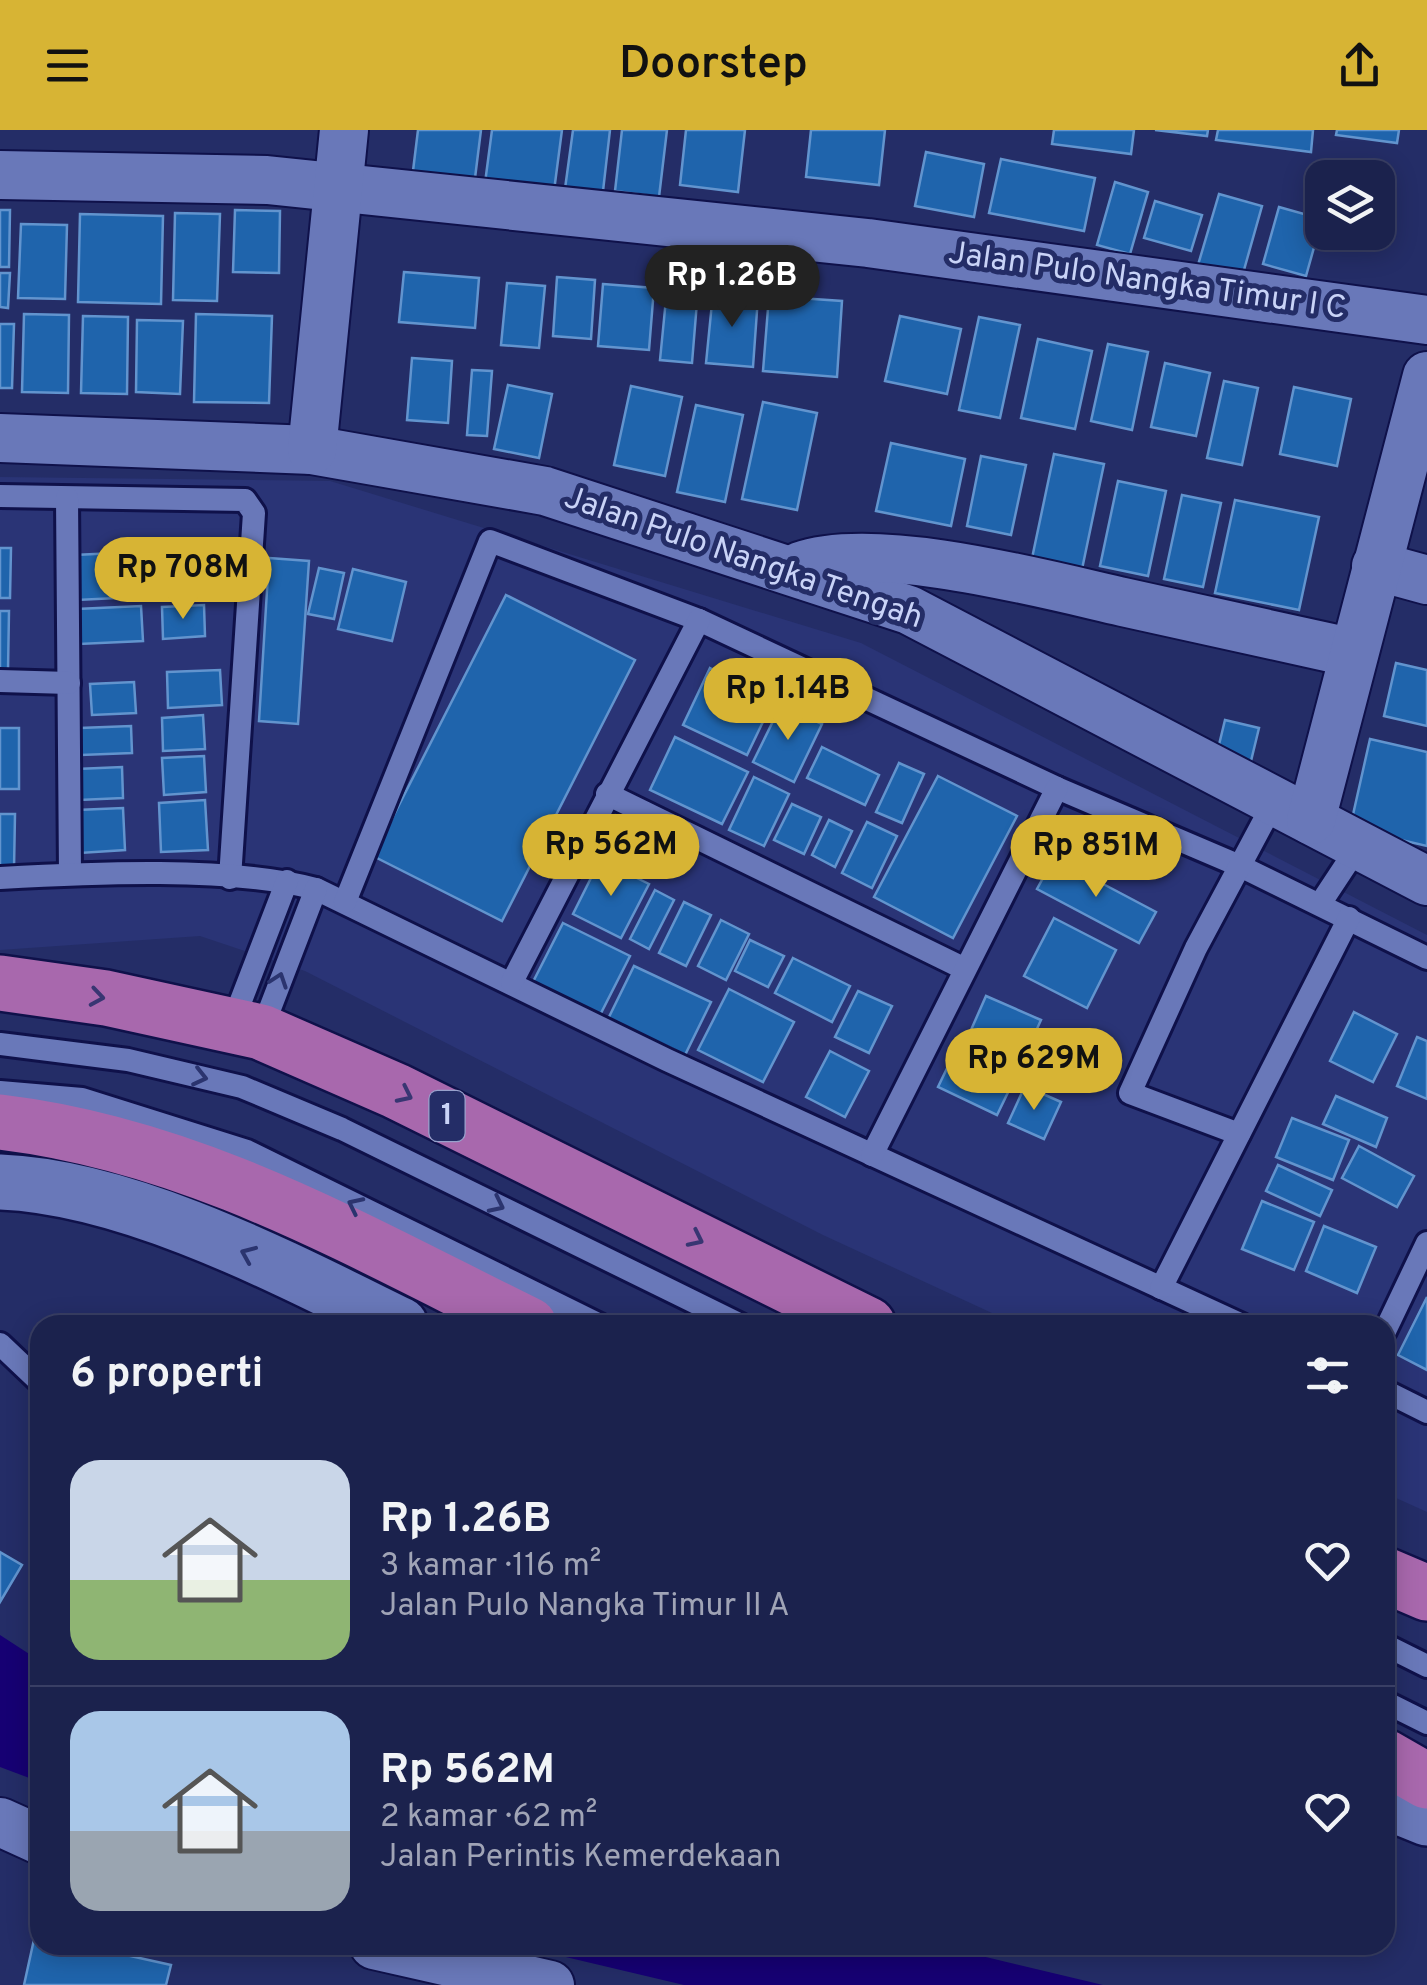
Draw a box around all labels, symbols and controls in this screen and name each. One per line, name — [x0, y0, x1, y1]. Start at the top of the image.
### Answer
text: Doorstep — [619, 37, 808, 94]
icon: menu — [40, 38, 95, 93]
icon: share — [1332, 38, 1387, 93]
map controls — [1305, 160, 1395, 250]
button: layers — [1305, 160, 1395, 250]
street label: Jalan Pulo Nangka Timur I C — [946, 234, 1348, 330]
pin: Rp 1.26B — [629, 245, 835, 330]
text: Rp 1.26B — [667, 257, 797, 297]
street label: Jalan Pulo Nangka Tengah — [558, 479, 928, 639]
pin: Rp 708M — [91, 537, 275, 622]
text: Rp 708M — [117, 549, 249, 589]
pin: Rp 1.14B — [685, 658, 891, 743]
text: Rp 1.14B — [726, 670, 850, 710]
pin: Rp 562M — [519, 814, 703, 899]
pin: Rp 851M — [1004, 815, 1188, 900]
text: Rp 562M — [544, 826, 678, 866]
text: Rp 851M — [1033, 827, 1159, 867]
one-way arrow — [267, 972, 288, 989]
one-way arrow — [88, 986, 105, 1007]
pin: Rp 629M — [942, 1028, 1126, 1113]
text: Rp 629M — [967, 1040, 1101, 1080]
one-way arrow — [191, 1065, 208, 1086]
one-way arrow — [394, 1083, 412, 1102]
road number: 1 — [430, 1091, 464, 1141]
one-way arrow — [487, 1193, 505, 1213]
one-way arrow — [347, 1197, 365, 1217]
one-way arrow — [685, 1227, 703, 1247]
one-way arrow — [240, 1245, 258, 1265]
icon: filters — [1300, 1348, 1355, 1403]
text: 6 properti — [70, 1349, 263, 1402]
text: Rp 1.26B — [380, 1494, 551, 1547]
icon: home — [150, 1500, 270, 1620]
icon: heart — [1300, 1533, 1355, 1588]
text: 3 kamar · 116 m² — [380, 1547, 601, 1587]
text: Jalan Pulo Nangka Timur II A — [380, 1587, 790, 1627]
text: Rp 562M — [380, 1745, 555, 1798]
icon: home — [150, 1751, 270, 1871]
icon: heart — [1300, 1784, 1355, 1839]
text: 2 kamar · 62 m² — [380, 1798, 597, 1838]
text: Jalan Perintis Kemerdekaan — [380, 1838, 782, 1878]

